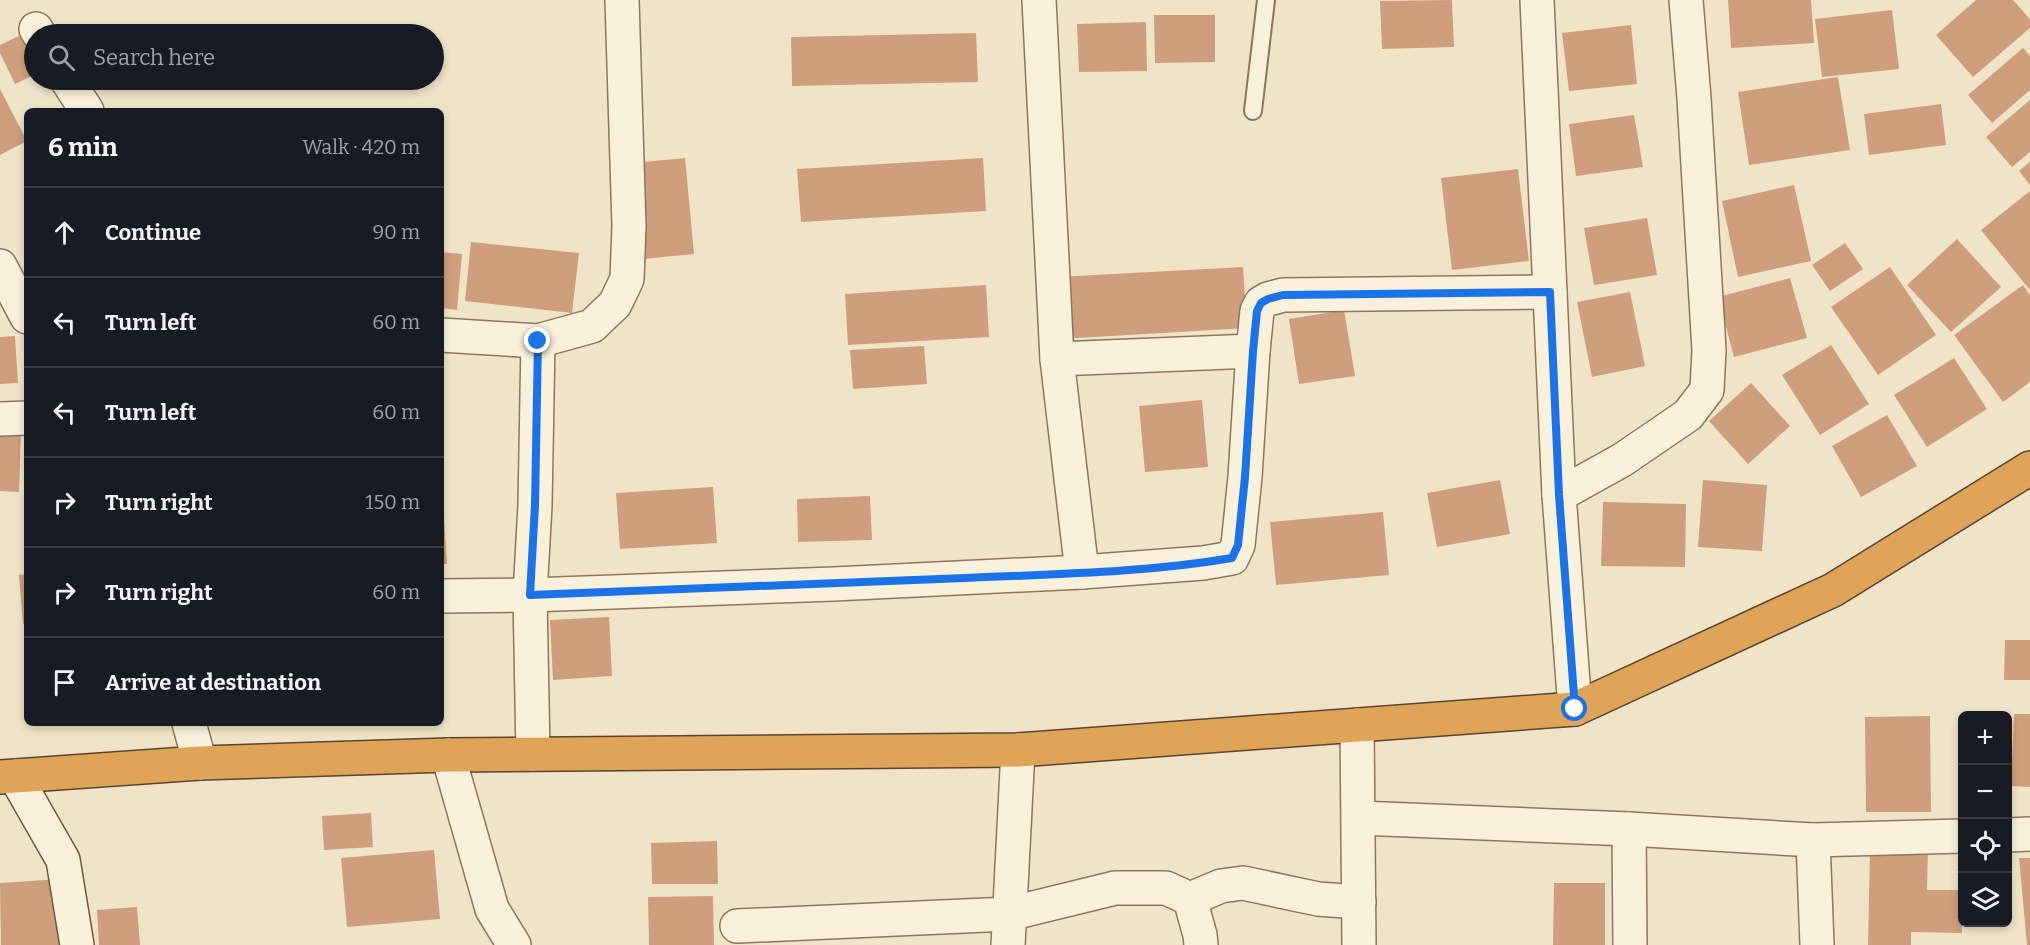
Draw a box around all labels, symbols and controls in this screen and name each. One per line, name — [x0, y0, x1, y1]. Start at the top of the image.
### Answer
search box — [24, 24, 444, 90]
icon: search — [45, 41, 78, 74]
text: Search here — [93, 44, 215, 71]
text: 6 min — [48, 132, 118, 163]
text: Walk · 420 m — [302, 135, 420, 159]
icon: ahead — [48, 216, 81, 249]
text: Continue — [105, 219, 201, 246]
text: 90 m — [372, 220, 420, 244]
icon: left — [48, 306, 81, 339]
text: Turn left — [105, 309, 197, 336]
text: 60 m — [372, 310, 420, 334]
route end — [524, 327, 550, 353]
icon: left — [48, 396, 81, 429]
text: Turn left — [105, 399, 197, 426]
text: 60 m — [372, 400, 420, 424]
icon: right — [48, 486, 81, 519]
text: Turn right — [105, 489, 213, 516]
text: 150 m — [365, 490, 420, 514]
icon: right — [48, 576, 81, 609]
text: Turn right — [105, 579, 213, 606]
text: 60 m — [372, 580, 420, 604]
icon: arrive — [48, 666, 81, 699]
text: Arrive at destination — [105, 669, 321, 696]
route start — [1561, 695, 1587, 721]
map controls — [1958, 711, 2012, 927]
button: + — [1958, 711, 2012, 765]
button: − — [1958, 765, 2012, 819]
button: locate — [1958, 819, 2012, 873]
button: layers — [1958, 873, 2012, 927]

